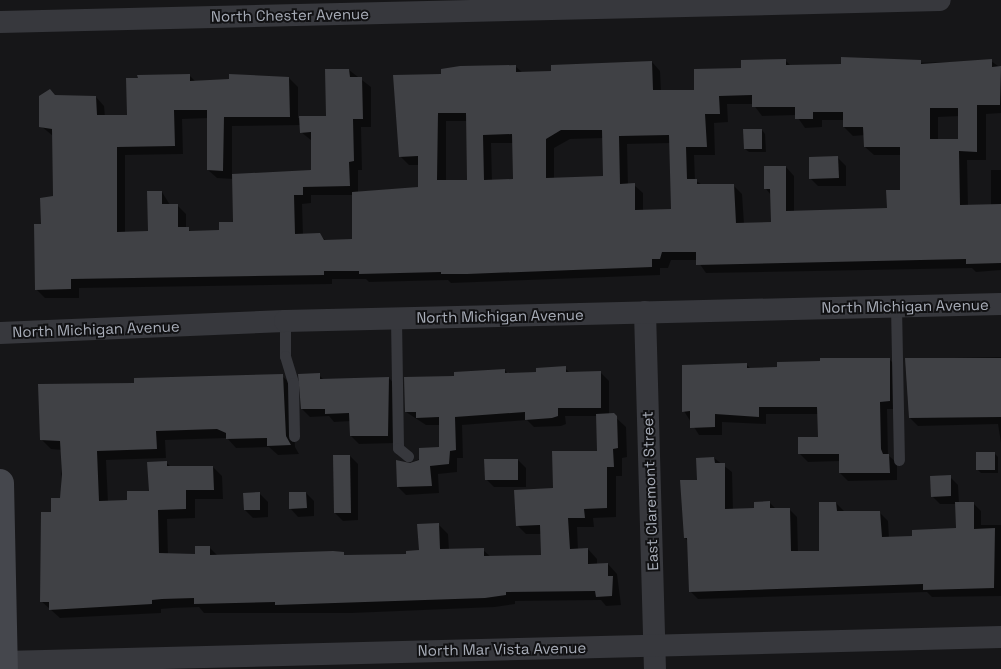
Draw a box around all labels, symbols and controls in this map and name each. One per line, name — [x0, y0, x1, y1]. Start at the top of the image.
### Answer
street label: North Chester Avenue — [211, 5, 369, 25]
street label: North Michigan Avenue — [821, 296, 989, 316]
street label: North Michigan Avenue — [416, 306, 584, 326]
street label: North Michigan Avenue — [12, 317, 180, 341]
street label: East Claremont Street — [638, 411, 662, 571]
street label: North Mar Vista Avenue — [417, 639, 587, 659]

